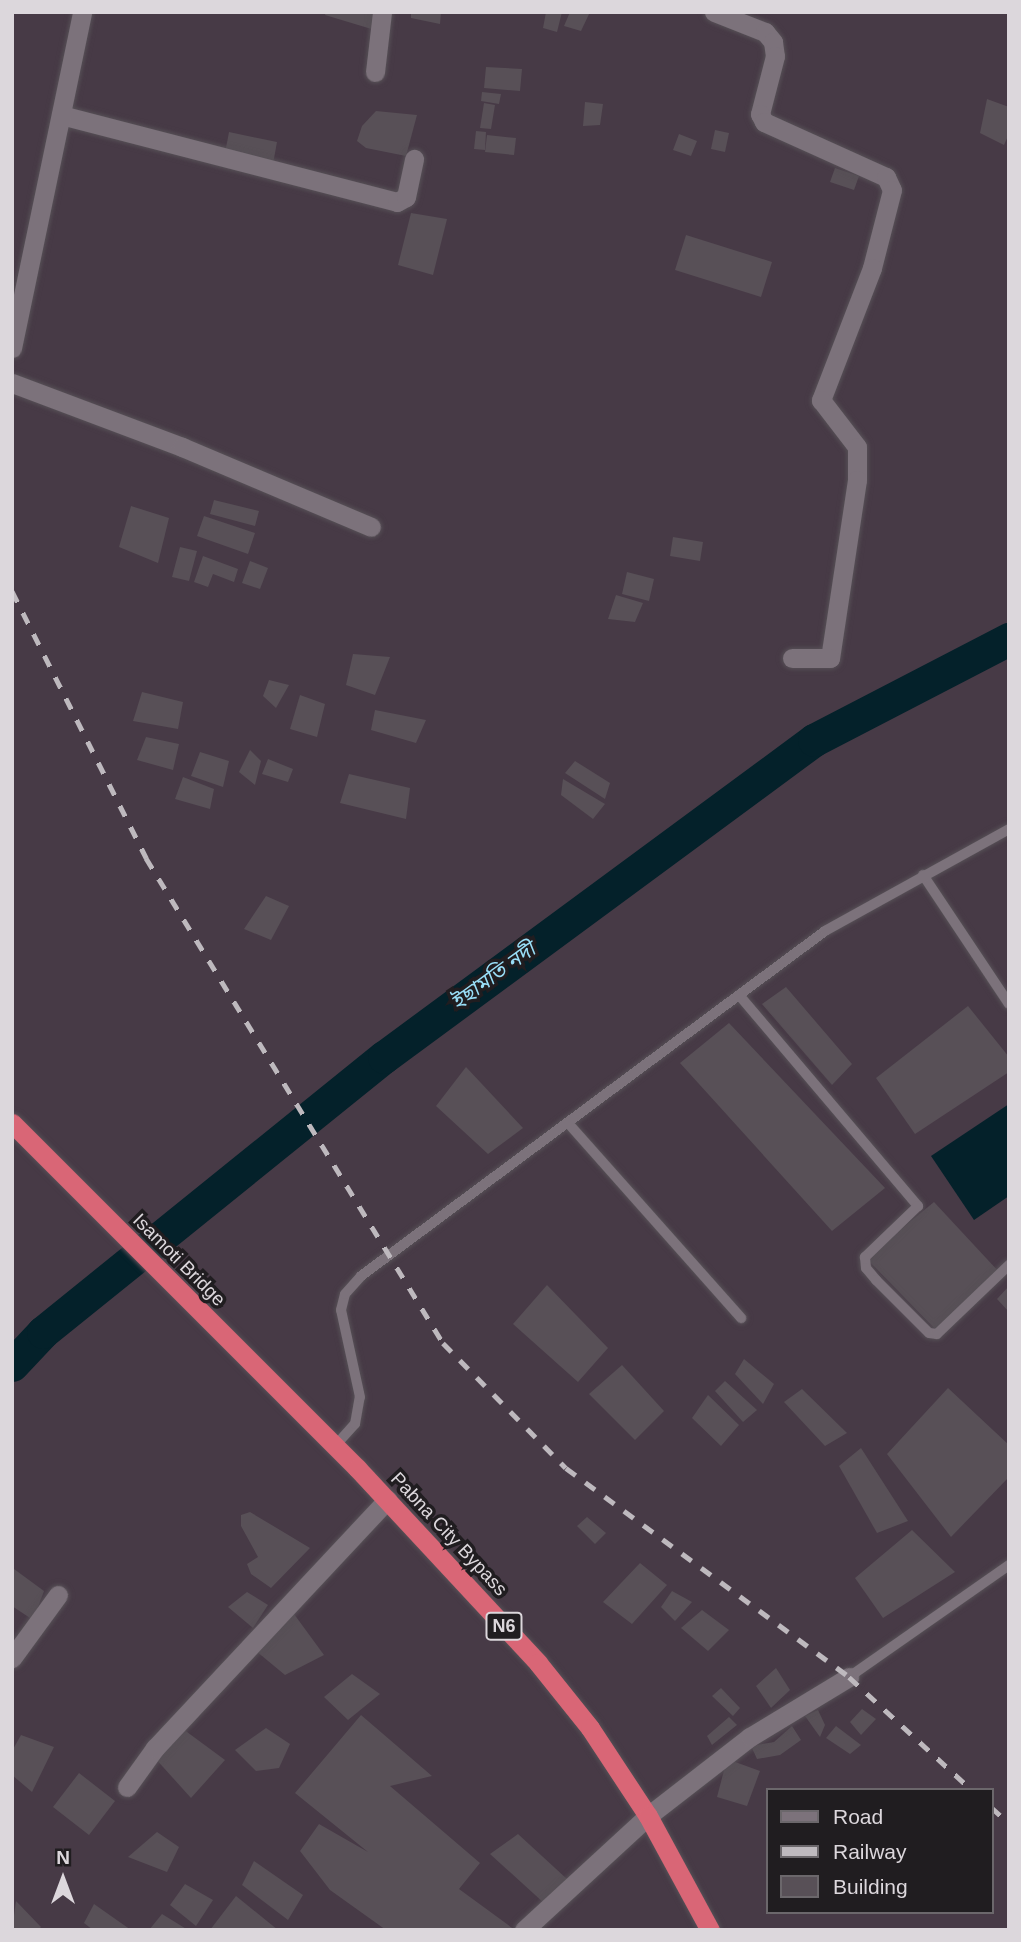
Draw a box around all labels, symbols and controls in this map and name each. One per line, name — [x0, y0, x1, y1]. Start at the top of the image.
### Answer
water label: ইছামতি নদী — [446, 937, 540, 1015]
street label: Isamoti Bridge — [128, 1209, 230, 1311]
street label: Pabna City Bypass — [386, 1468, 512, 1600]
road number: N6 — [485, 1611, 523, 1640]
legend — [766, 1788, 993, 1914]
text: Road — [833, 1805, 883, 1828]
text: Railway — [833, 1840, 907, 1863]
north arrow — [28, 1844, 98, 1914]
text: N — [56, 1847, 70, 1868]
text: Building — [833, 1875, 908, 1898]

